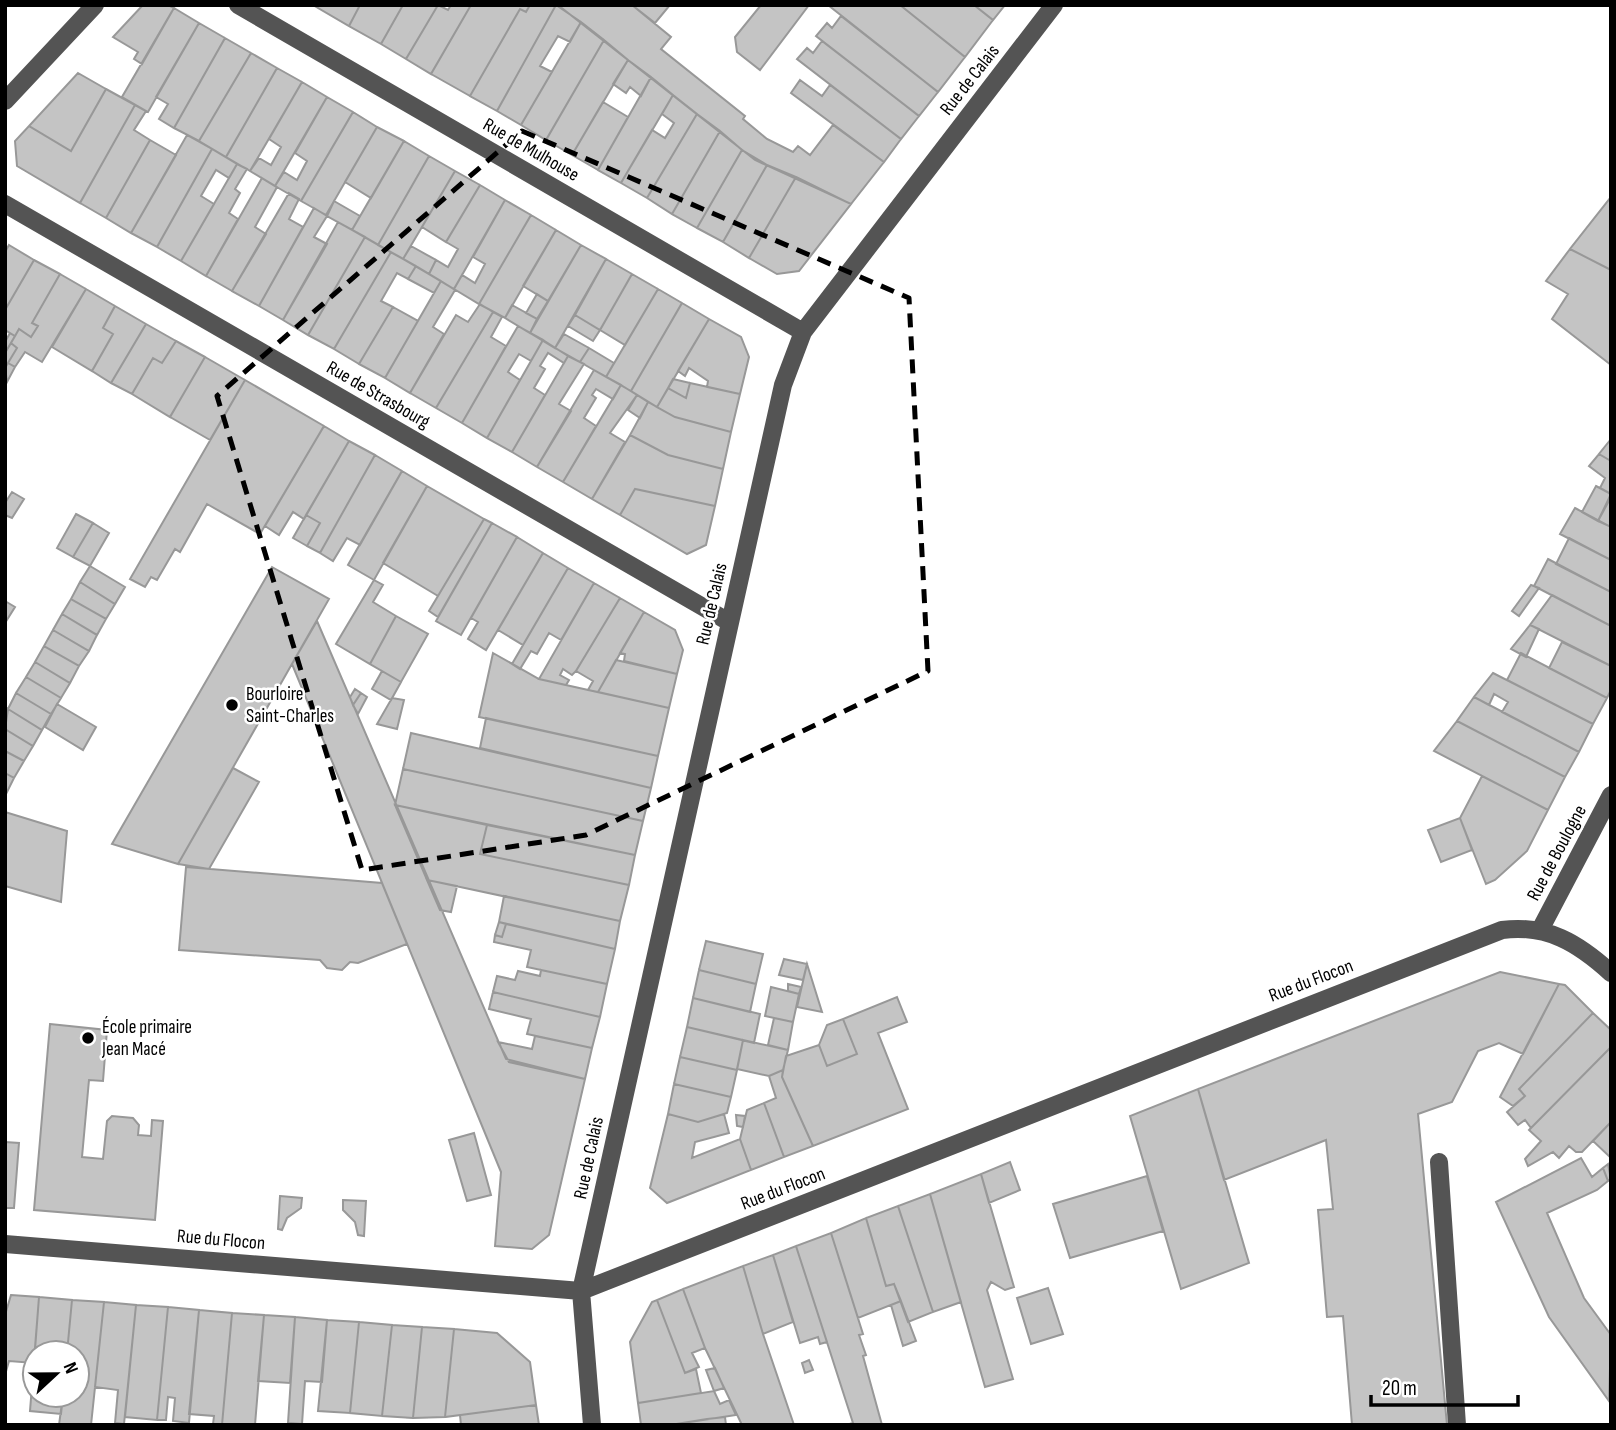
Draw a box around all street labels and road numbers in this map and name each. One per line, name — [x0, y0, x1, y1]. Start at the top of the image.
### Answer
street label: Rue de Calais — [935, 40, 1005, 120]
street label: Rue de Mulhouse — [479, 113, 583, 187]
street label: Rue de Strasbourg — [322, 356, 434, 434]
street label: Rue de Calais — [691, 561, 733, 647]
street label: Rue de Boulogne — [1522, 801, 1592, 905]
street label: Rue du Flocon — [1266, 954, 1356, 1008]
street label: Rue de Calais — [569, 1115, 609, 1201]
street label: Rue du Flocon — [738, 1162, 828, 1216]
street label: Rue du Flocon — [176, 1225, 266, 1255]

